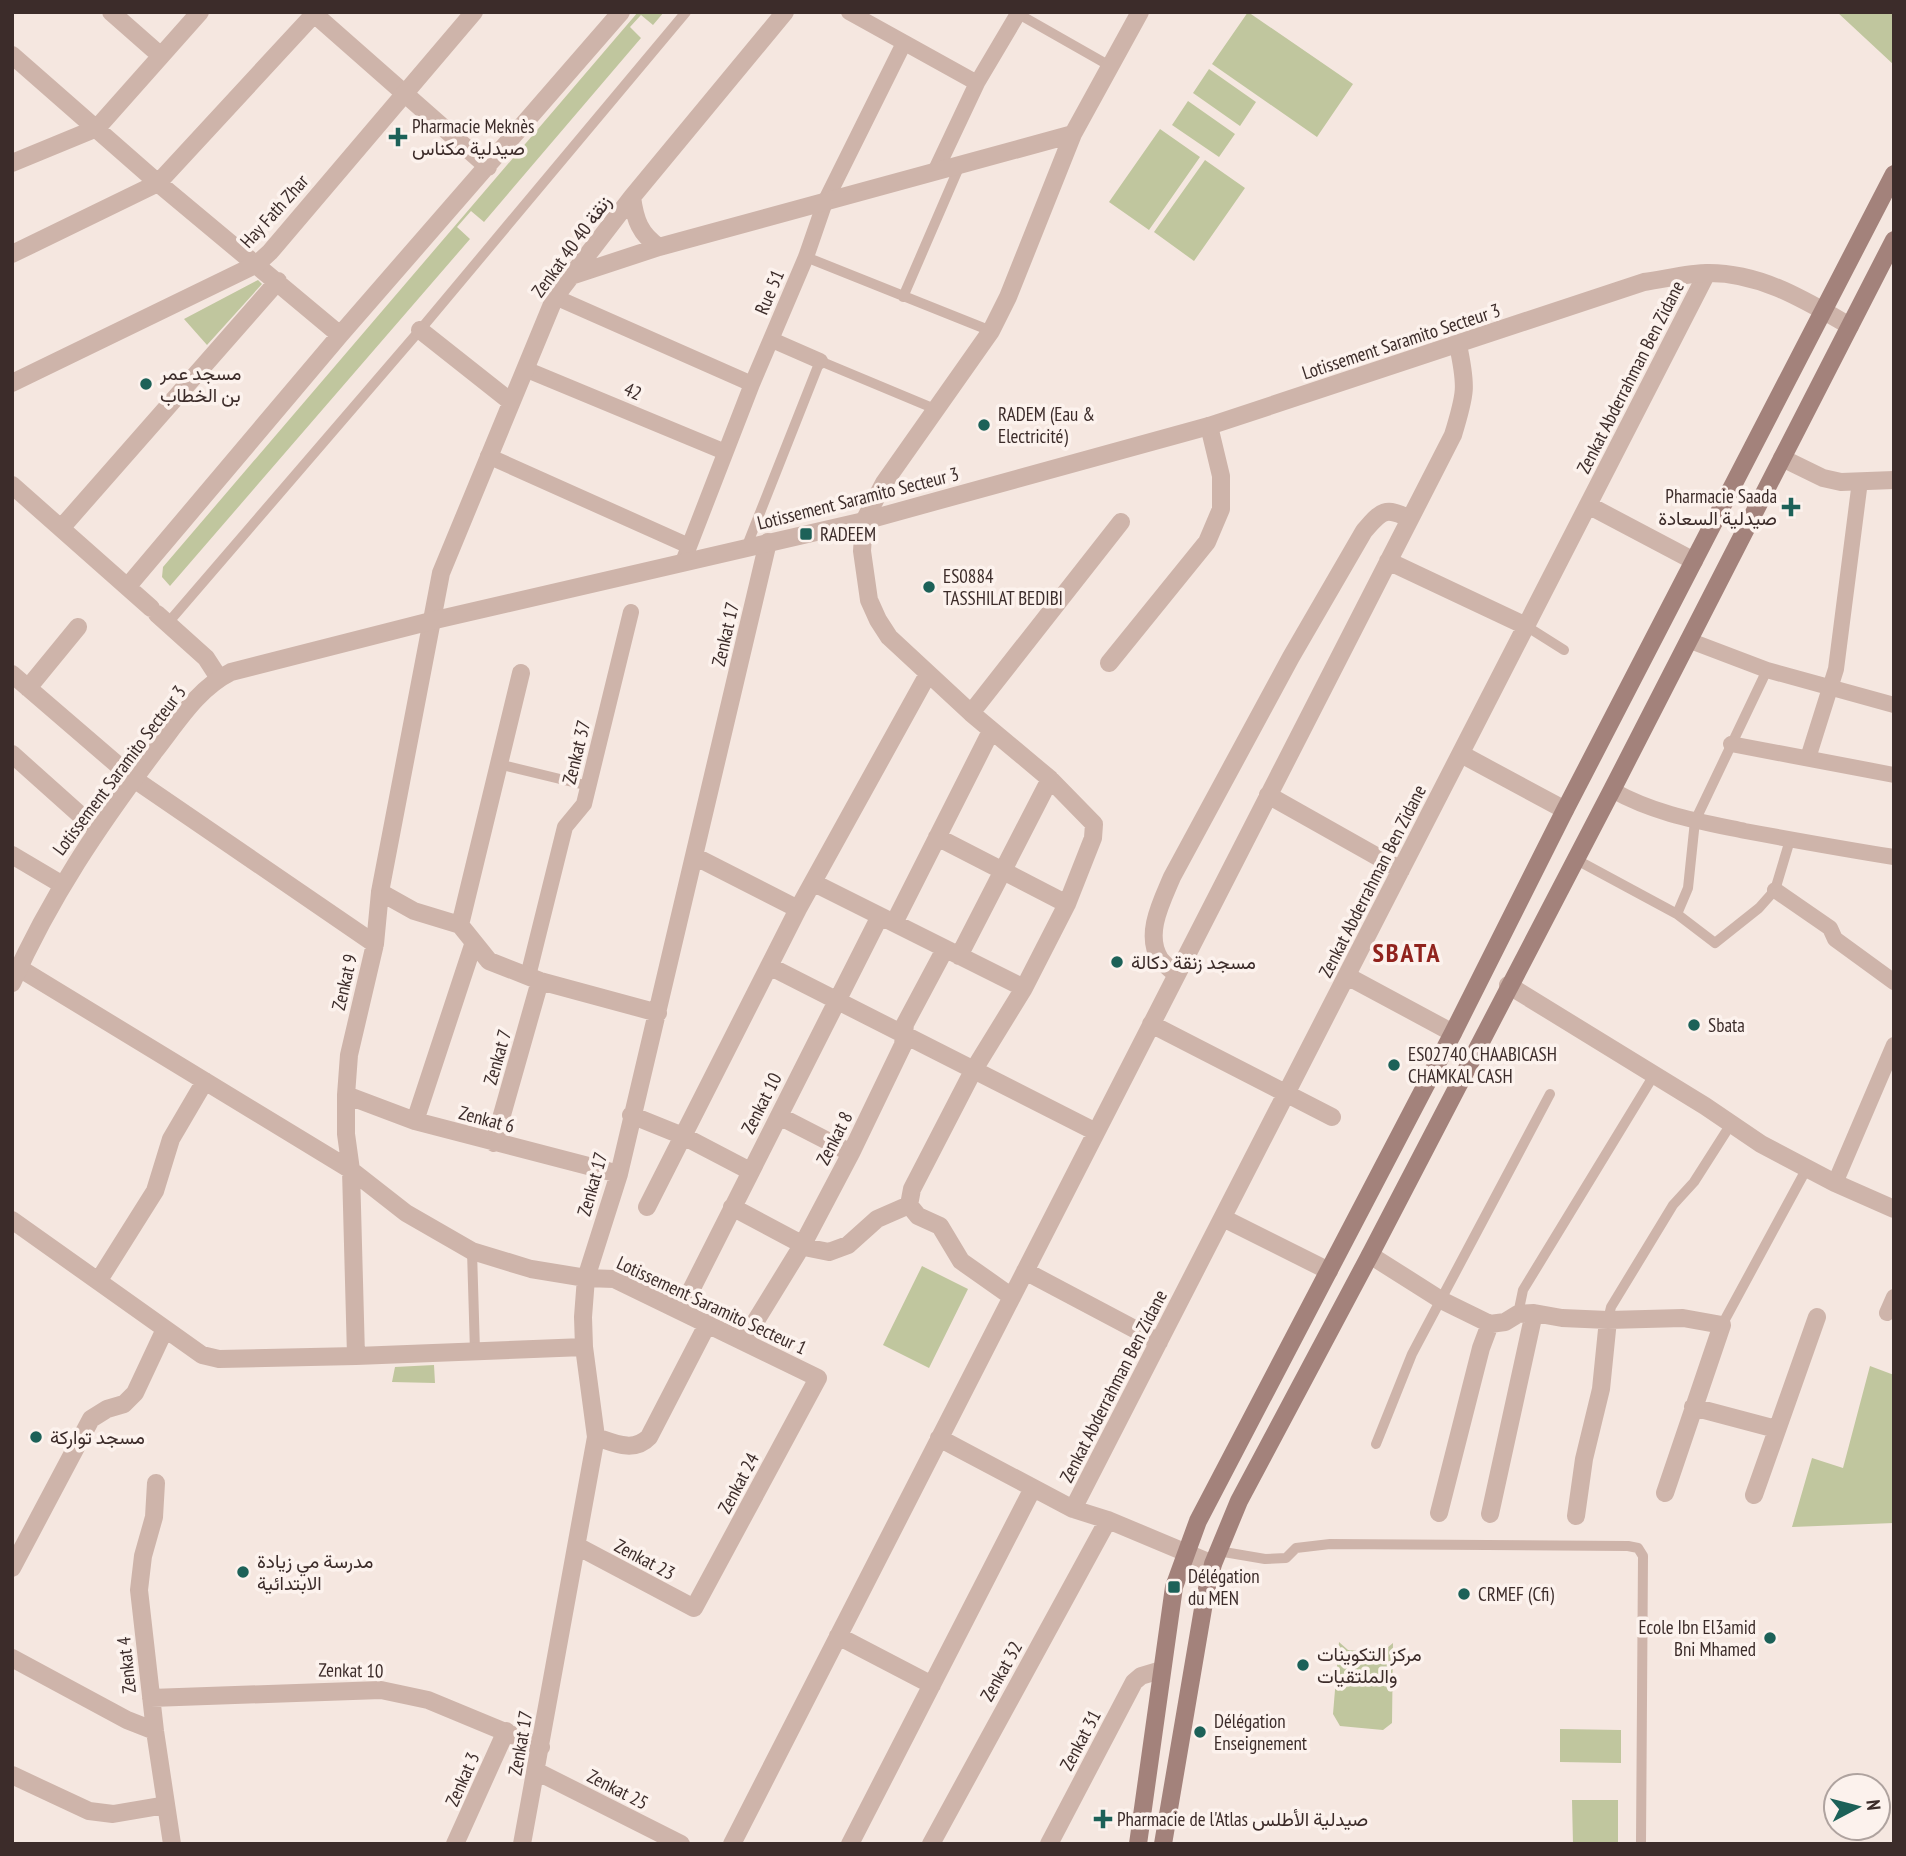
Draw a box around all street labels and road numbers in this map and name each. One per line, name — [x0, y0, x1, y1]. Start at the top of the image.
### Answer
street label: Hay Fath Zhar — [235, 169, 314, 253]
street label: Zenkat 40 زنقة 40 — [526, 190, 616, 302]
street label: Rue 51 — [749, 266, 789, 318]
street label: Zenkat Abderrahman Ben Zidane — [1571, 277, 1689, 477]
street label: Lotissement Saramito Secteur 3 — [1299, 298, 1503, 384]
street label: 42 — [620, 377, 646, 405]
street label: Lotissement Saramito Secteur 3 — [755, 461, 961, 535]
street label: Zenkat 17 — [706, 600, 744, 668]
street label: Lotissement Saramito Secteur 3 — [47, 680, 191, 860]
street label: Zenkat 37 — [556, 718, 596, 786]
street label: Zenkat Abderrahman Ben Zidane — [1313, 781, 1431, 981]
street label: Zenkat 9 — [326, 952, 362, 1012]
street label: Zenkat 7 — [478, 1026, 516, 1088]
street label: Zenkat 10 — [736, 1069, 786, 1137]
street label: Zenkat 6 — [457, 1100, 517, 1138]
street label: Zenkat 8 — [810, 1107, 858, 1169]
street label: Zenkat 17 — [571, 1149, 613, 1219]
street label: Lotissement Saramito Secteur 1 — [613, 1250, 811, 1360]
street label: Zenkat Abderrahman Ben Zidane — [1054, 1286, 1172, 1486]
street label: Zenkat 24 — [712, 1448, 764, 1517]
street label: Zenkat 23 — [611, 1533, 679, 1585]
street label: Zenkat 4 — [111, 1635, 141, 1694]
street label: Zenkat 32 — [975, 1637, 1027, 1705]
street label: Zenkat 10 — [318, 1657, 384, 1683]
street label: Zenkat 31 — [1054, 1706, 1106, 1774]
street label: Zenkat 17 — [503, 1709, 537, 1777]
street label: Zenkat 3 — [440, 1748, 484, 1810]
street label: Zenkat 25 — [584, 1764, 652, 1814]

